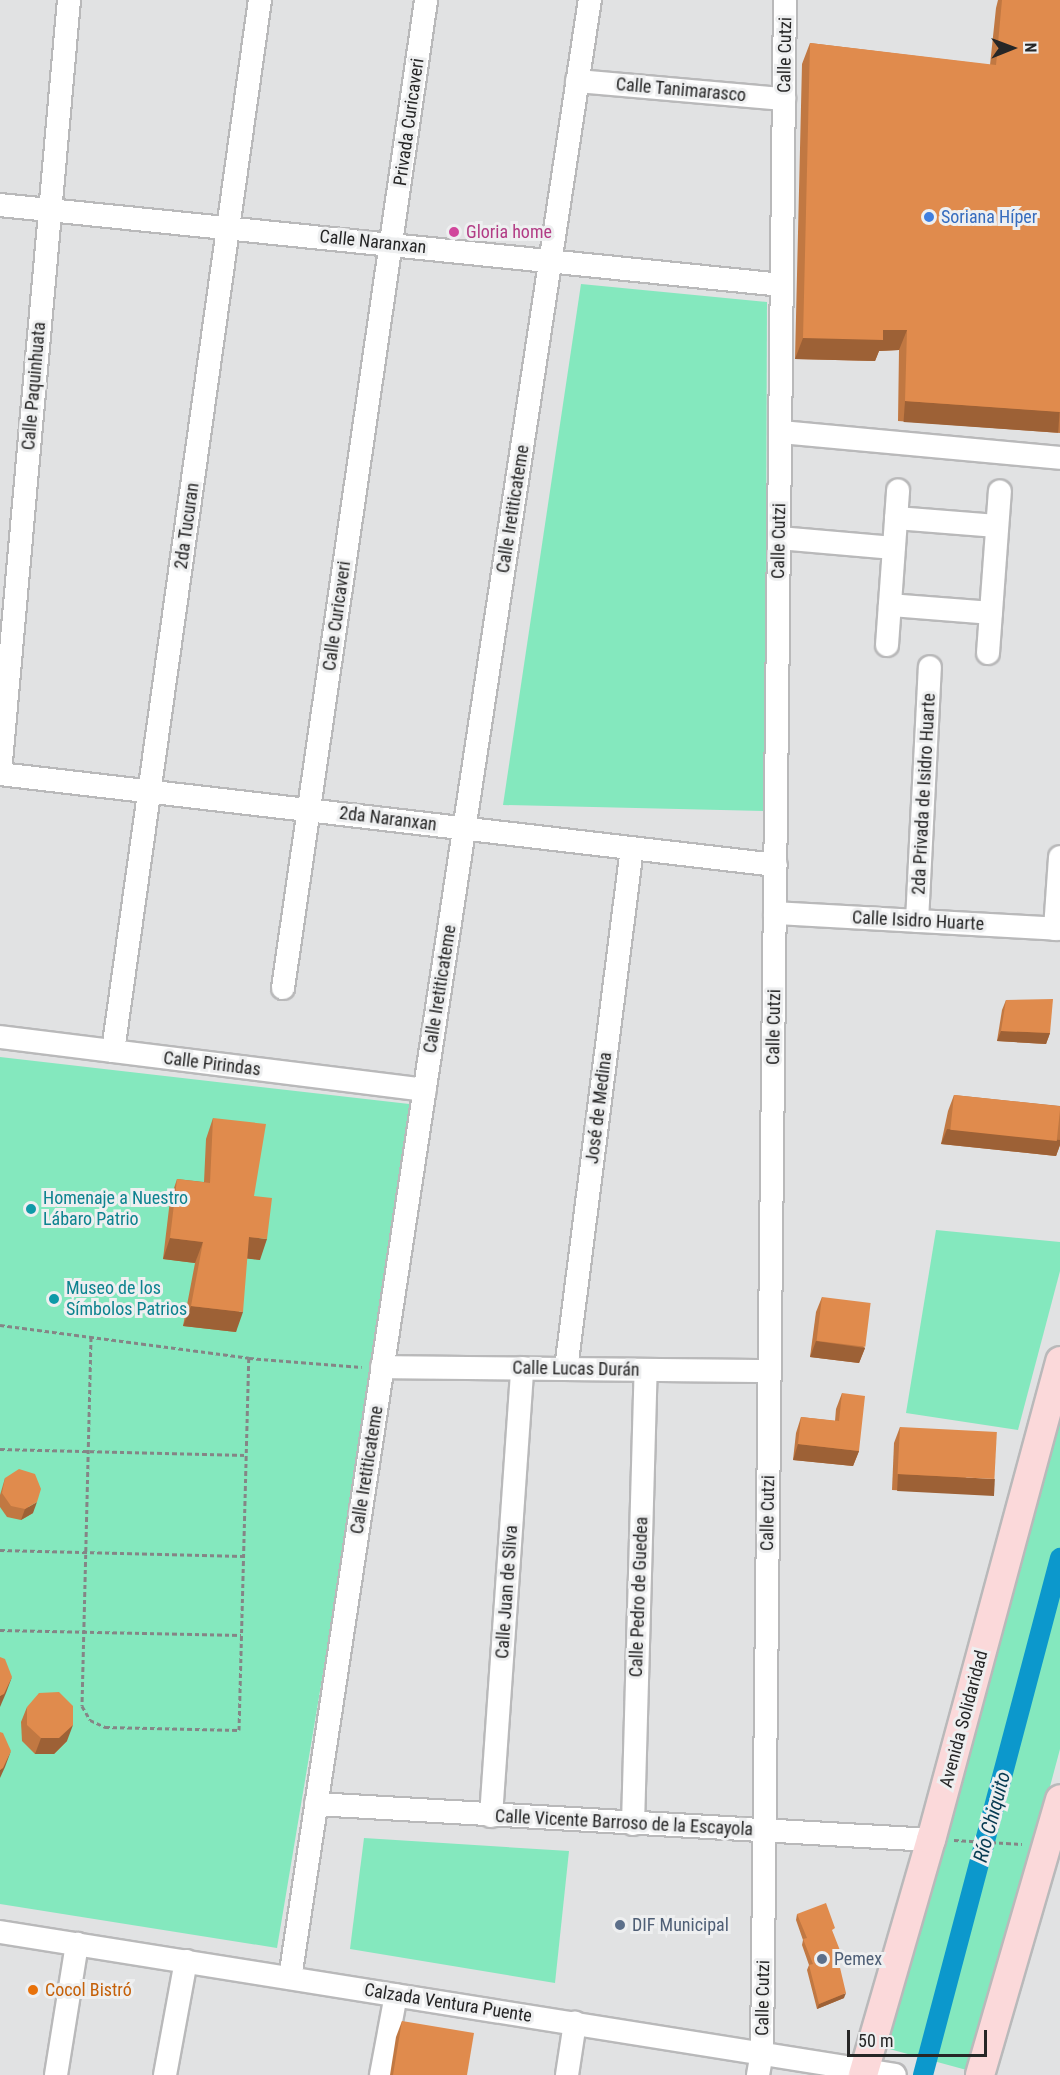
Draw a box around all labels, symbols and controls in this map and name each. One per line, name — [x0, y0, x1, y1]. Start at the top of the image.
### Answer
street label: Calle Cutzi — [774, 17, 796, 93]
north arrow — [982, 18, 1042, 78]
text: N — [1021, 43, 1040, 53]
street label: Privada Curicaveri — [389, 57, 429, 187]
street label: Calle Tanimarasco — [615, 74, 747, 106]
place label: Soriana Híper — [941, 206, 1037, 228]
marker: Soriana Híper — [922, 210, 936, 224]
place label: Gloria home — [466, 221, 552, 243]
marker: Gloria home — [447, 225, 461, 239]
street label: Calle Naranxan — [319, 226, 427, 258]
street label: Calle Paquinhuata — [18, 321, 50, 451]
street label: Calle Iretiticateme — [492, 443, 534, 575]
street label: 2da Tucuran — [170, 481, 204, 571]
street label: Calle Cutzi — [768, 503, 790, 579]
street label: Calle Curicaveri — [319, 560, 355, 672]
street label: 2da Privada de Isidro Huarte — [908, 693, 940, 895]
street label: 2da Naranxan — [338, 802, 438, 836]
street label: Calle Isidro Huarte — [851, 907, 985, 935]
street label: Calle Iretiticateme — [419, 923, 461, 1055]
street label: Calle Cutzi — [763, 989, 785, 1065]
street label: Calle Pirindas — [162, 1047, 262, 1081]
street label: José de Medina — [581, 1051, 617, 1165]
place label: Homenaje a Nuestro Lábaro Patrio — [43, 1188, 188, 1230]
marker: Homenaje a Nuestro Lábaro Patrio — [24, 1202, 38, 1216]
place label: Museo de los Símbolos Patrios — [66, 1278, 187, 1320]
marker: Museo de los Símbolos Patrios — [47, 1292, 61, 1306]
street label: Calle Lucas Durán — [512, 1357, 640, 1381]
street label: Calle Iretiticateme — [346, 1404, 388, 1536]
street label: Calle Cutzi — [757, 1475, 779, 1551]
street label: Calle Pedro de Guedea — [625, 1516, 653, 1678]
street label: Calle Juan de Silva — [492, 1525, 522, 1659]
street label: Avenida Solidaridad — [935, 1648, 993, 1790]
water label: Río Chiquito — [968, 1769, 1016, 1865]
street label: Calle Vicente Barroso de la Escayola — [494, 1805, 754, 1841]
place label: DIF Municipal — [632, 1914, 729, 1936]
marker: DIF Municipal — [613, 1918, 627, 1932]
place label: Pemex — [834, 1948, 882, 1970]
marker: Pemex — [815, 1952, 829, 1966]
street label: Calle Cutzi — [752, 1960, 774, 2036]
place label: Cocol Bistró — [45, 1979, 132, 2001]
street label: Calzada Ventura Puente — [363, 1979, 533, 2027]
marker: Cocol Bistró — [26, 1983, 40, 1997]
scale bar — [850, 2018, 990, 2056]
text: 50 m — [858, 2030, 893, 2051]

